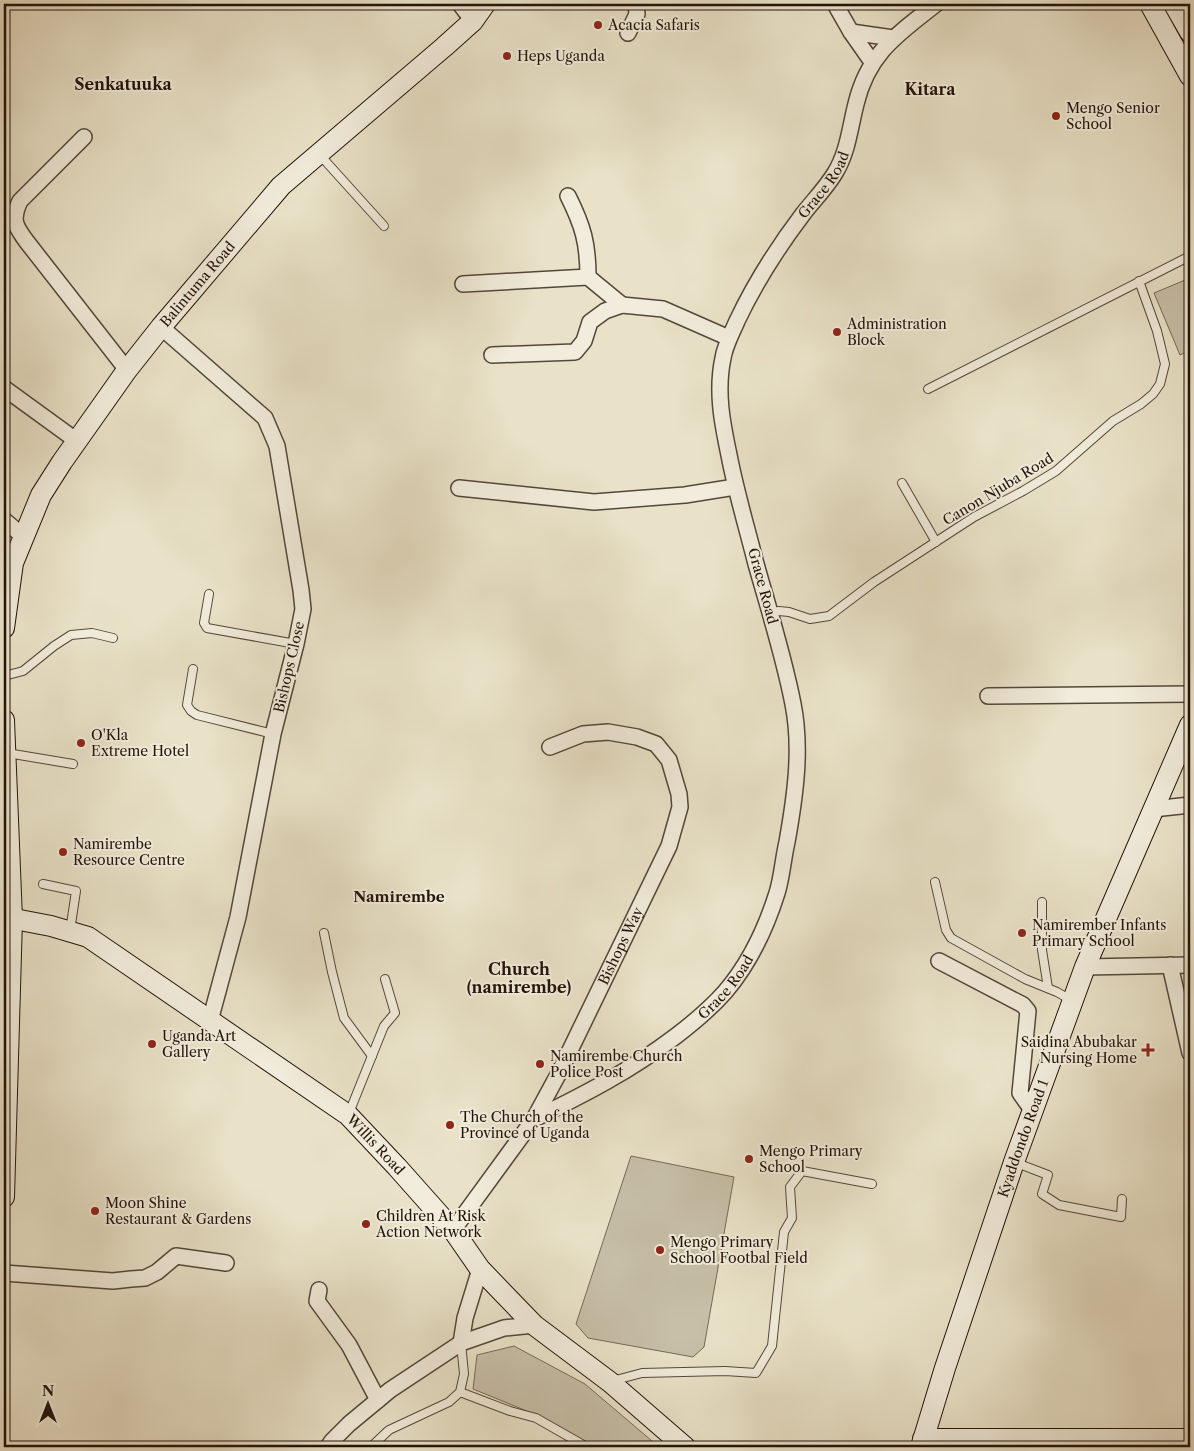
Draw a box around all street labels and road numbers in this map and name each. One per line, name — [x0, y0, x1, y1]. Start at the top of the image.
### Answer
street label: Grace Road — [794, 148, 853, 222]
street label: Balintuma Road — [156, 237, 239, 331]
street label: Canon Njuba Road — [939, 449, 1057, 529]
street label: Grace Road — [744, 546, 782, 626]
street label: Bishops Close — [270, 619, 308, 715]
street label: Bishops Way — [594, 904, 647, 988]
street label: Grace Road — [694, 951, 758, 1023]
street label: Kyaddondo Road 1 — [994, 1077, 1052, 1200]
street label: Willis Road — [342, 1110, 409, 1179]

